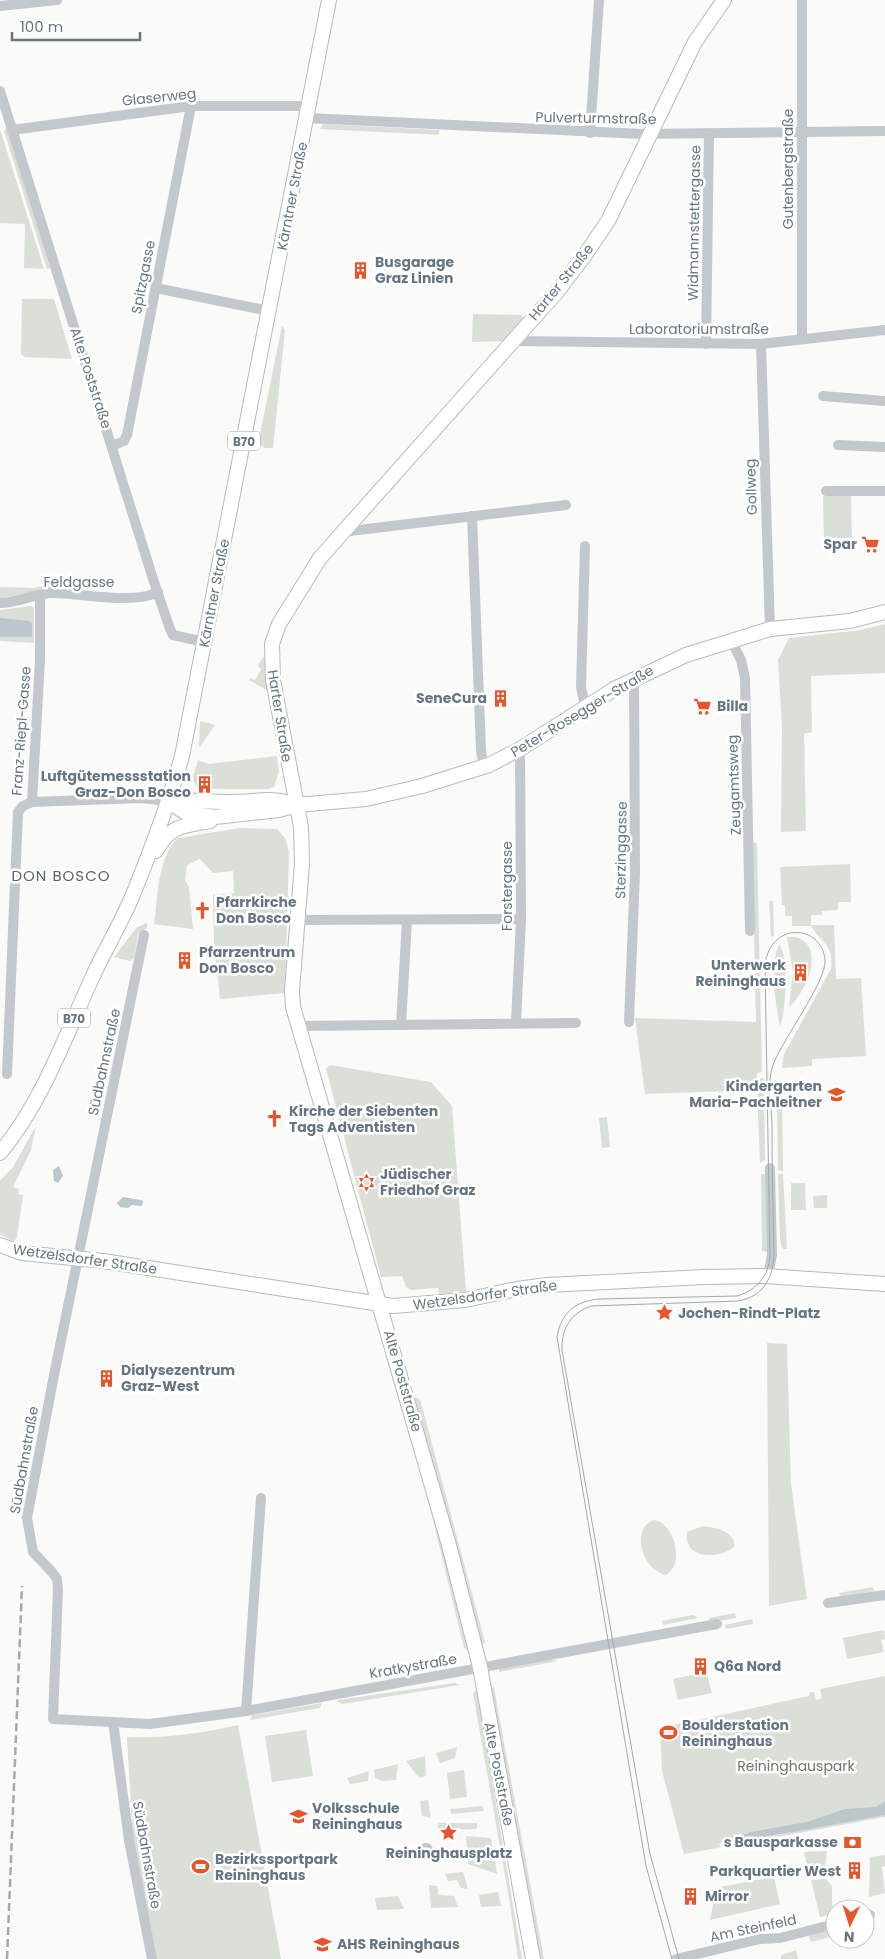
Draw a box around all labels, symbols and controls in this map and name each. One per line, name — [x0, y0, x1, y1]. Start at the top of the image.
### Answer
scale bar — [12, 10, 140, 42]
text: 100 m — [20, 16, 63, 37]
street label: Glaserweg — [121, 83, 197, 111]
street label: Pulverturmstraße — [535, 107, 657, 129]
street label: Gutenbergstraße — [778, 108, 798, 229]
street label: Kärntner Straße — [272, 140, 312, 252]
street label: Widmannstettergasse — [683, 145, 705, 301]
street label: Spitzgasse — [126, 238, 160, 316]
street label: Harter Straße — [524, 239, 598, 325]
place label: Busgarage Graz Linien — [375, 252, 454, 288]
building icon: Busgarage Graz Linien — [351, 260, 371, 280]
street label: Laboratoriumstraße — [629, 319, 769, 339]
street label: Alte Poststraße — [65, 325, 117, 431]
road number: B70 — [228, 432, 260, 451]
street label: Gollweg — [740, 458, 762, 516]
place label: Spar — [823, 534, 857, 554]
supermarket icon: Spar — [861, 534, 881, 554]
street label: Kärntner Straße — [194, 537, 234, 649]
street label: Feldgasse — [44, 572, 115, 592]
street label: Peter-Rosegger-Straße — [507, 660, 658, 762]
street label: Franz-Riepl-Gasse — [7, 665, 36, 796]
street label: Harter Straße — [263, 668, 297, 764]
place label: SeneCura — [416, 688, 487, 708]
building icon: SeneCura — [491, 688, 511, 708]
supermarket icon: Billa — [693, 696, 713, 716]
place label: Billa — [717, 696, 748, 716]
street label: Zeugamtsweg — [722, 734, 746, 836]
place label: Luftgütemessstation Graz-Don Bosco — [41, 766, 191, 802]
building icon: Luftgütemessstation Graz-Don Bosco — [195, 774, 215, 794]
street label: Sterzinggasse — [610, 801, 632, 899]
street label: Forstergasse — [497, 841, 517, 931]
district label: DON BOSCO — [11, 865, 111, 886]
place label: Pfarrkirche Don Bosco — [216, 892, 297, 928]
church icon: Pfarrkirche Don Bosco — [192, 900, 212, 920]
place label: Pfarrzentrum Don Bosco — [199, 942, 295, 978]
building icon: Pfarrzentrum Don Bosco — [175, 950, 195, 970]
place label: Unterwerk Reininghaus — [695, 955, 786, 991]
building icon: Unterwerk Reininghaus — [790, 963, 810, 983]
street label: Südbahnstraße — [83, 1006, 125, 1117]
road number: B70 — [58, 1008, 90, 1028]
place label: Kindergarten Maria-Pachleitner — [689, 1076, 822, 1112]
school or university icon: Kindergarten Maria-Pachleitner — [826, 1084, 846, 1104]
place label: Kirche der Siebenten Tags Adventisten — [289, 1101, 438, 1137]
church icon: Kirche der Siebenten Tags Adventisten — [265, 1109, 285, 1129]
place label: Jüdischer Friedhof Graz — [380, 1164, 475, 1200]
synagogue icon: Jüdischer Friedhof Graz — [356, 1172, 376, 1192]
street label: Wetzelsdorfer Straße — [12, 1239, 159, 1279]
street label: Wetzelsdorfer Straße — [412, 1275, 559, 1315]
place icon: Jochen-Rindt-Platz — [654, 1303, 674, 1323]
place label: Jochen-Rindt-Platz — [678, 1303, 820, 1323]
street label: Alte Poststraße — [379, 1328, 427, 1435]
place label: Dialysezentrum Graz-West — [121, 1360, 235, 1396]
building icon: Dialysezentrum Graz-West — [97, 1368, 117, 1388]
street label: Südbahnstraße — [5, 1404, 43, 1515]
street label: Kratkystraße — [368, 1648, 459, 1684]
building icon: Q6a Nord — [690, 1656, 710, 1676]
place label: Q6a Nord — [714, 1656, 781, 1676]
place label: Boulderstation Reininghaus — [682, 1715, 789, 1751]
street label: Alte Poststraße — [479, 1720, 519, 1828]
sports icon: Boulderstation Reininghaus — [658, 1723, 678, 1743]
park label: Reininghauspark — [737, 1756, 856, 1776]
place label: Volksschule Reininghaus — [312, 1798, 403, 1834]
street label: Südbahnstraße — [128, 1800, 166, 1911]
school or university icon: Volksschule Reininghaus — [288, 1806, 308, 1826]
place icon: Reininghausplatz — [439, 1823, 459, 1843]
place label: s Bausparkasse — [724, 1832, 838, 1852]
bank icon: s Bausparkasse — [842, 1832, 862, 1852]
place label: Reininghausplatz — [386, 1843, 512, 1863]
place label: Bezirkssportpark Reininghaus — [215, 1849, 338, 1885]
sports icon: Bezirkssportpark Reininghaus — [191, 1857, 211, 1877]
place label: Parkquartier West — [709, 1861, 841, 1881]
building icon: Parkquartier West — [845, 1861, 865, 1881]
building icon: Mirror — [681, 1886, 701, 1906]
place label: Mirror — [705, 1886, 749, 1906]
north arrow — [825, 1899, 875, 1949]
street label: Am Steinfeld — [708, 1909, 798, 1947]
text: N — [843, 1927, 855, 1947]
school or university icon: AHS Reininghaus — [313, 1934, 333, 1954]
place label: AHS Reininghaus — [337, 1934, 460, 1954]

